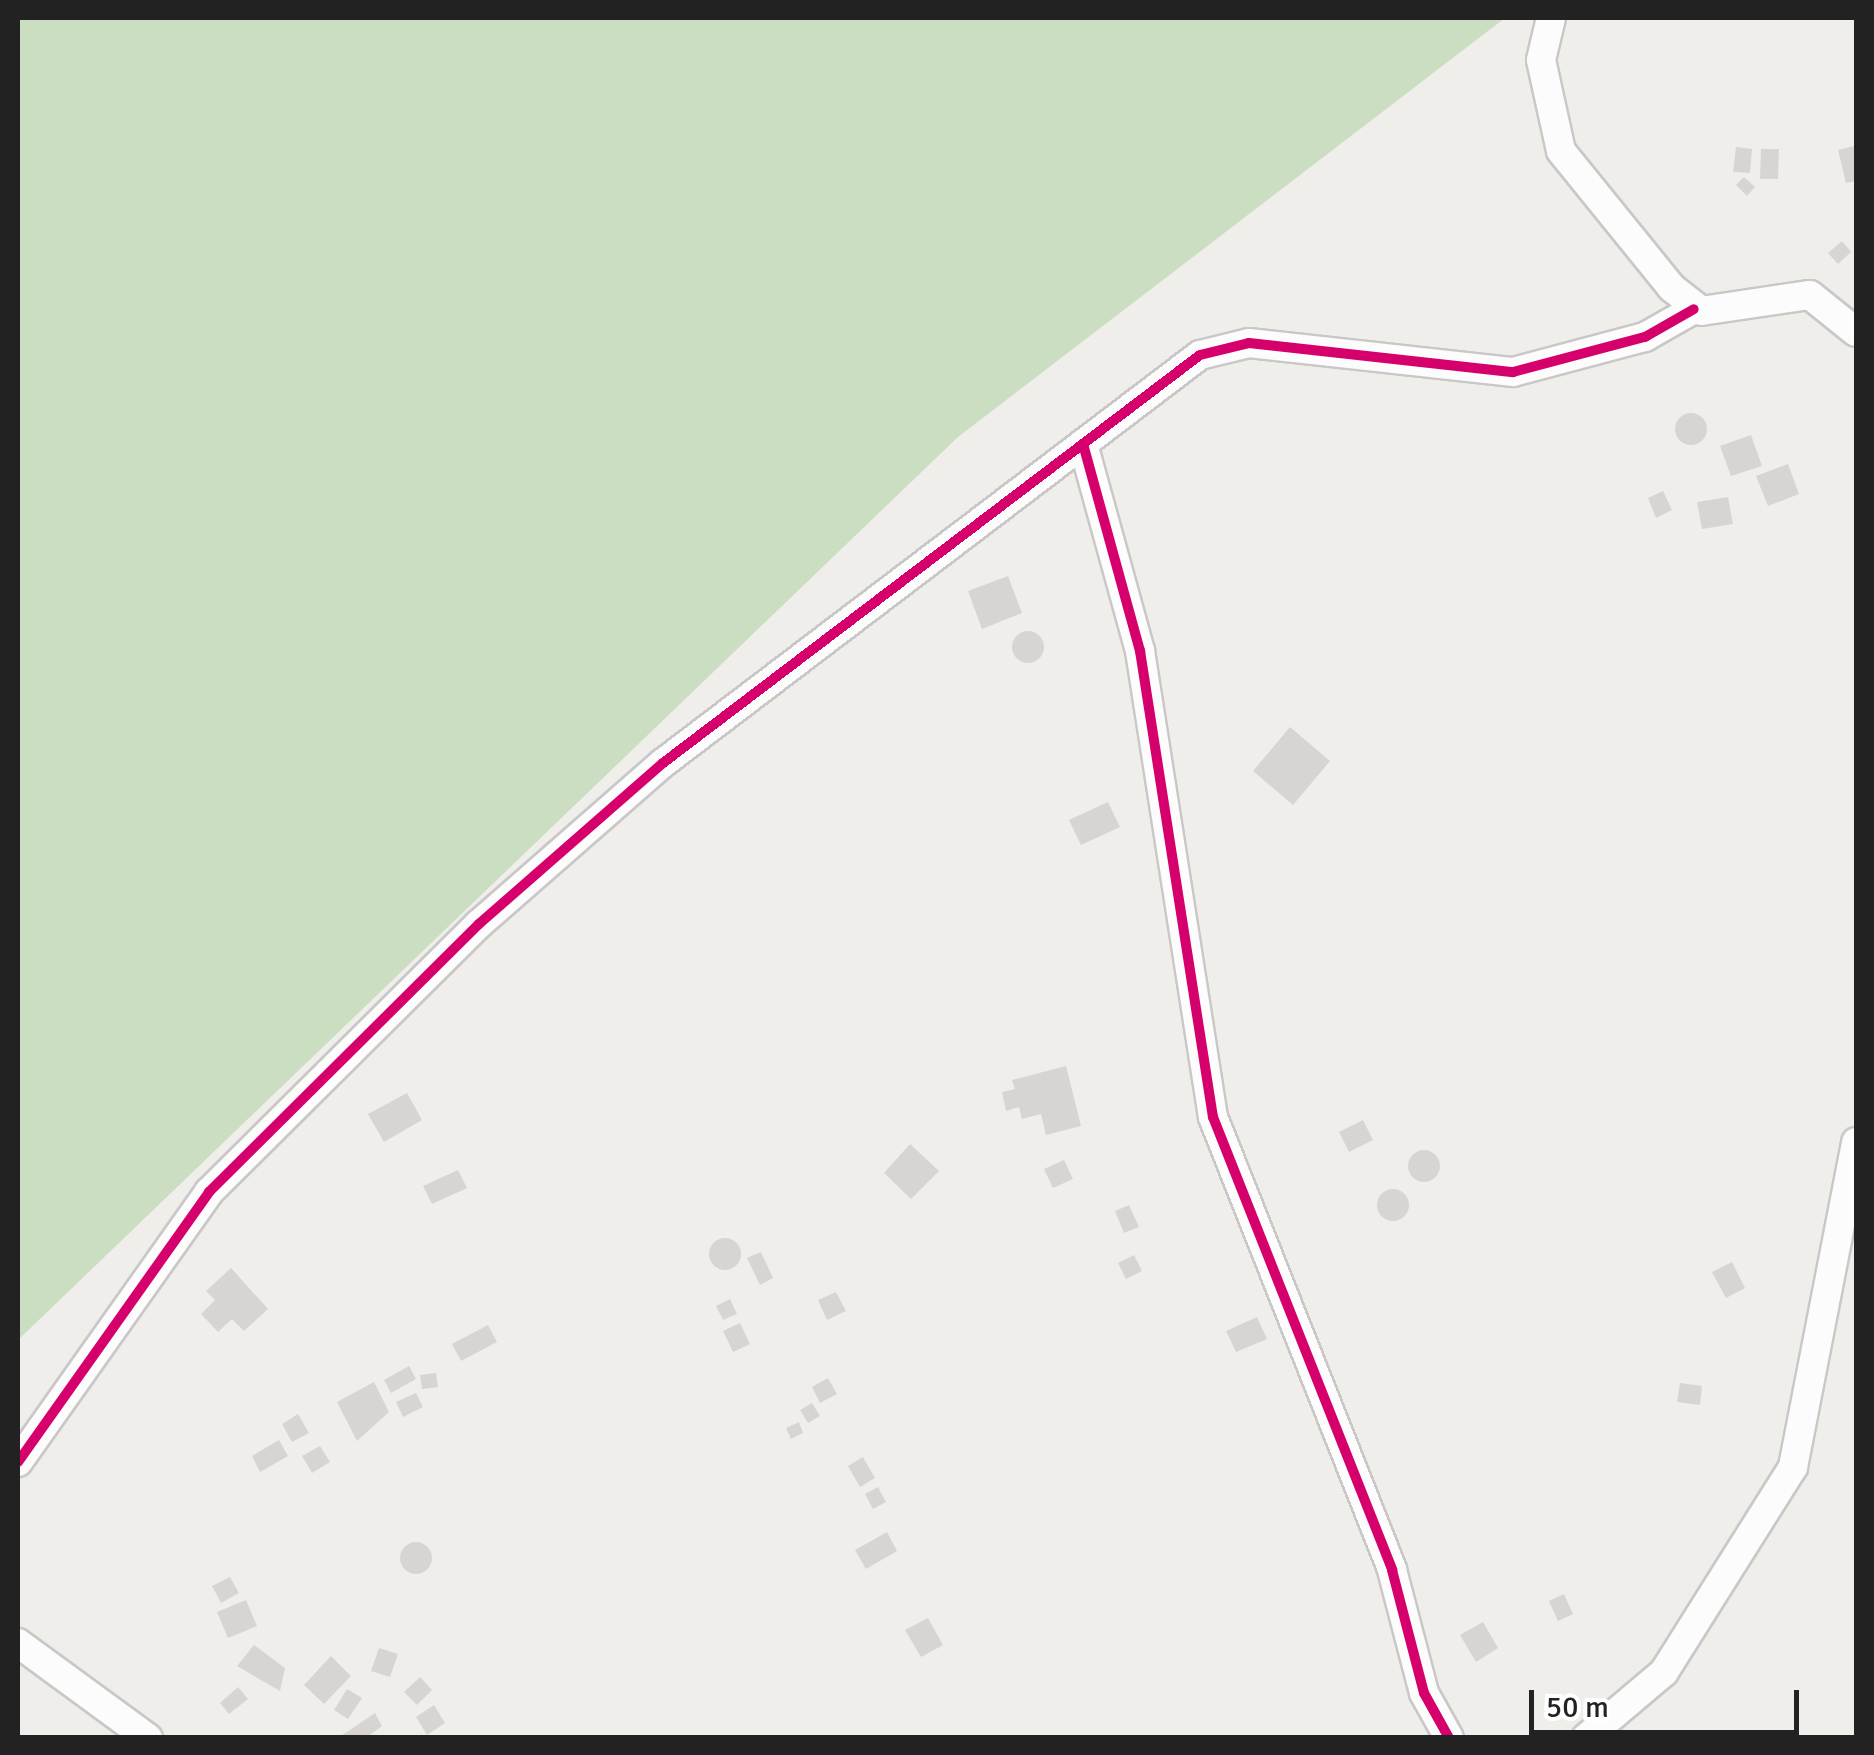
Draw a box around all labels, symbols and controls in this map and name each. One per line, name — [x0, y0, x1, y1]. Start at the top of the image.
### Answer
scale bar — [1534, 1670, 1804, 1732]
text: 50 m — [1546, 1689, 1609, 1726]

